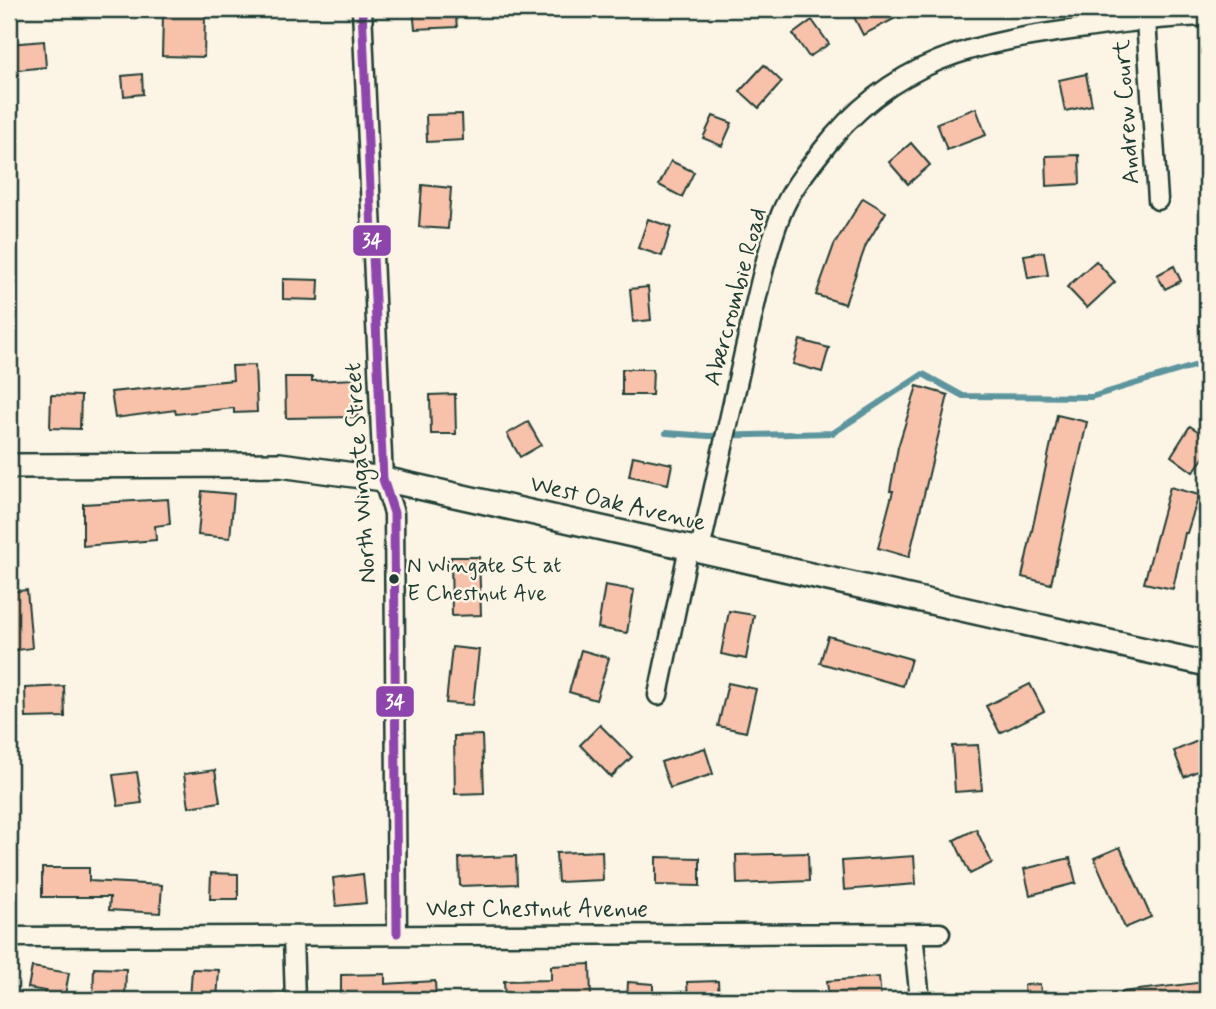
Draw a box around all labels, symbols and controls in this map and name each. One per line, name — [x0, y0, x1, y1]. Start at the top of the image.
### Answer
street label: Andrew Court — [1106, 39, 1148, 185]
street label: Abercrombie Road — [697, 205, 775, 389]
line badge: 34 — [352, 224, 392, 257]
text: 34 — [362, 229, 383, 254]
street label: North Wingate Street — [338, 361, 386, 584]
street label: West Oak Avenue — [527, 469, 709, 539]
place label: N Wingate St at E Chestnut Ave — [407, 552, 561, 608]
marker: N Wingate St at E Chestnut Ave — [387, 572, 401, 586]
line badge: 34 — [375, 685, 415, 718]
text: 34 — [385, 690, 406, 715]
street label: West Chestnut Avenue — [426, 894, 648, 925]

